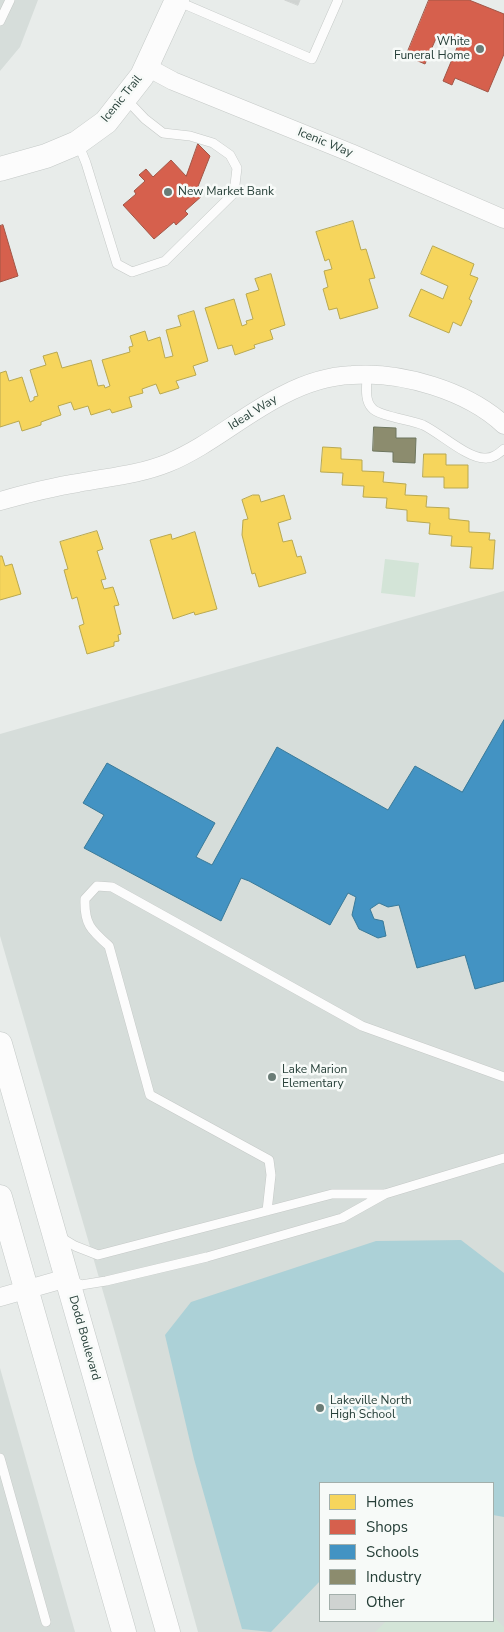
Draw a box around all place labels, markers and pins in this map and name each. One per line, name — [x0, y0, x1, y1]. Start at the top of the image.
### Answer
place label: White Funeral Home — [394, 35, 470, 63]
marker: White Funeral Home — [474, 43, 486, 55]
place label: New Market Bank — [178, 185, 274, 199]
marker: New Market Bank — [162, 186, 174, 198]
place label: Lake Marion Elementary — [282, 1063, 347, 1091]
marker: Lake Marion Elementary — [266, 1071, 278, 1083]
place label: Lakeville North High School — [330, 1394, 412, 1422]
marker: Lakeville North High School — [314, 1402, 326, 1414]

